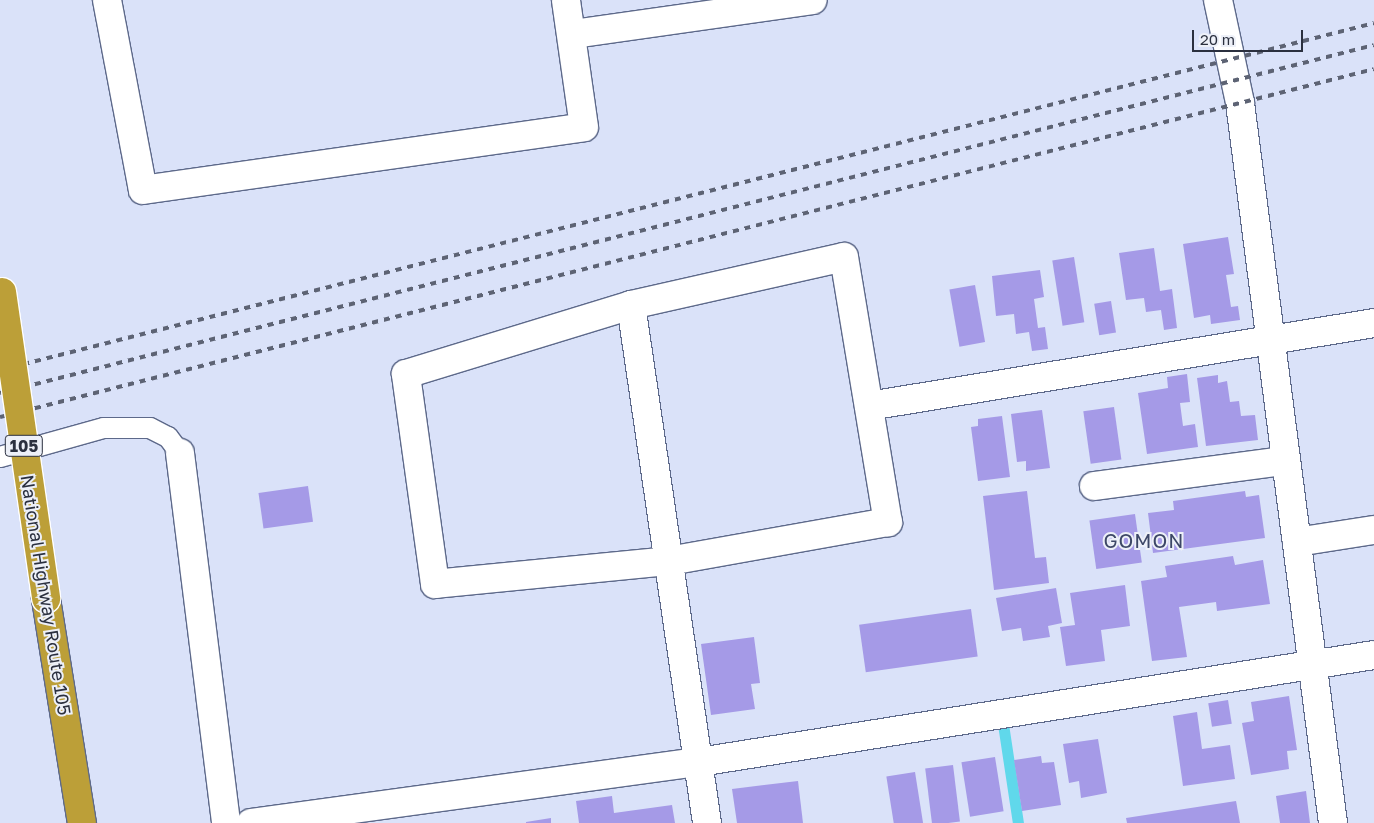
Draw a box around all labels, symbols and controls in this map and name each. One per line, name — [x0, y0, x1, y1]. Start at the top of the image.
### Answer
scale bar — [1194, 20, 1305, 52]
text: 20 m — [1200, 30, 1235, 48]
road number: 105 — [4, 432, 44, 460]
street label: National Highway Route 105 — [16, 473, 76, 717]
district label: GOMON — [1103, 528, 1185, 552]

